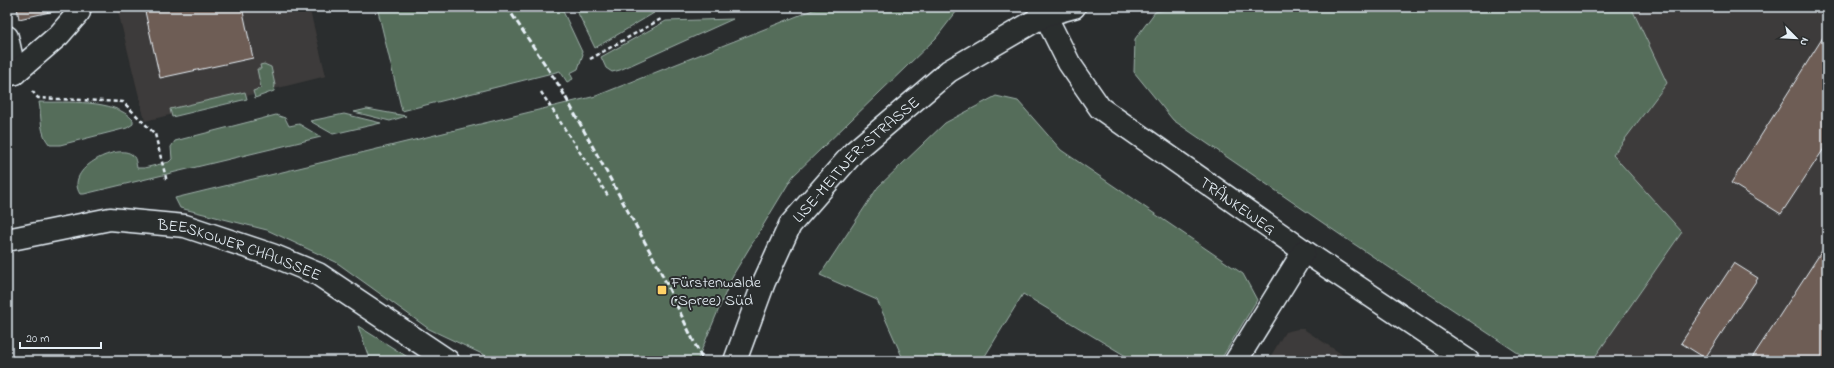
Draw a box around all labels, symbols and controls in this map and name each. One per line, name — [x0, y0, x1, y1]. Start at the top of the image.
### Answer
north arrow — [1776, 18, 1816, 58]
text: N — [1795, 35, 1813, 48]
street label: LISE-MEITNER-STRASSE — [787, 91, 926, 229]
street label: TRÄNKEWEG — [1194, 171, 1280, 242]
street label: BEESKOWER CHAUSSEE — [155, 213, 325, 288]
place label: Fürstenwalde (Spree) Süd — [670, 271, 762, 313]
marker: Fürstenwalde (Spree) Süd — [656, 284, 668, 296]
scale bar — [20, 324, 101, 350]
text: 20 m — [26, 330, 49, 348]

